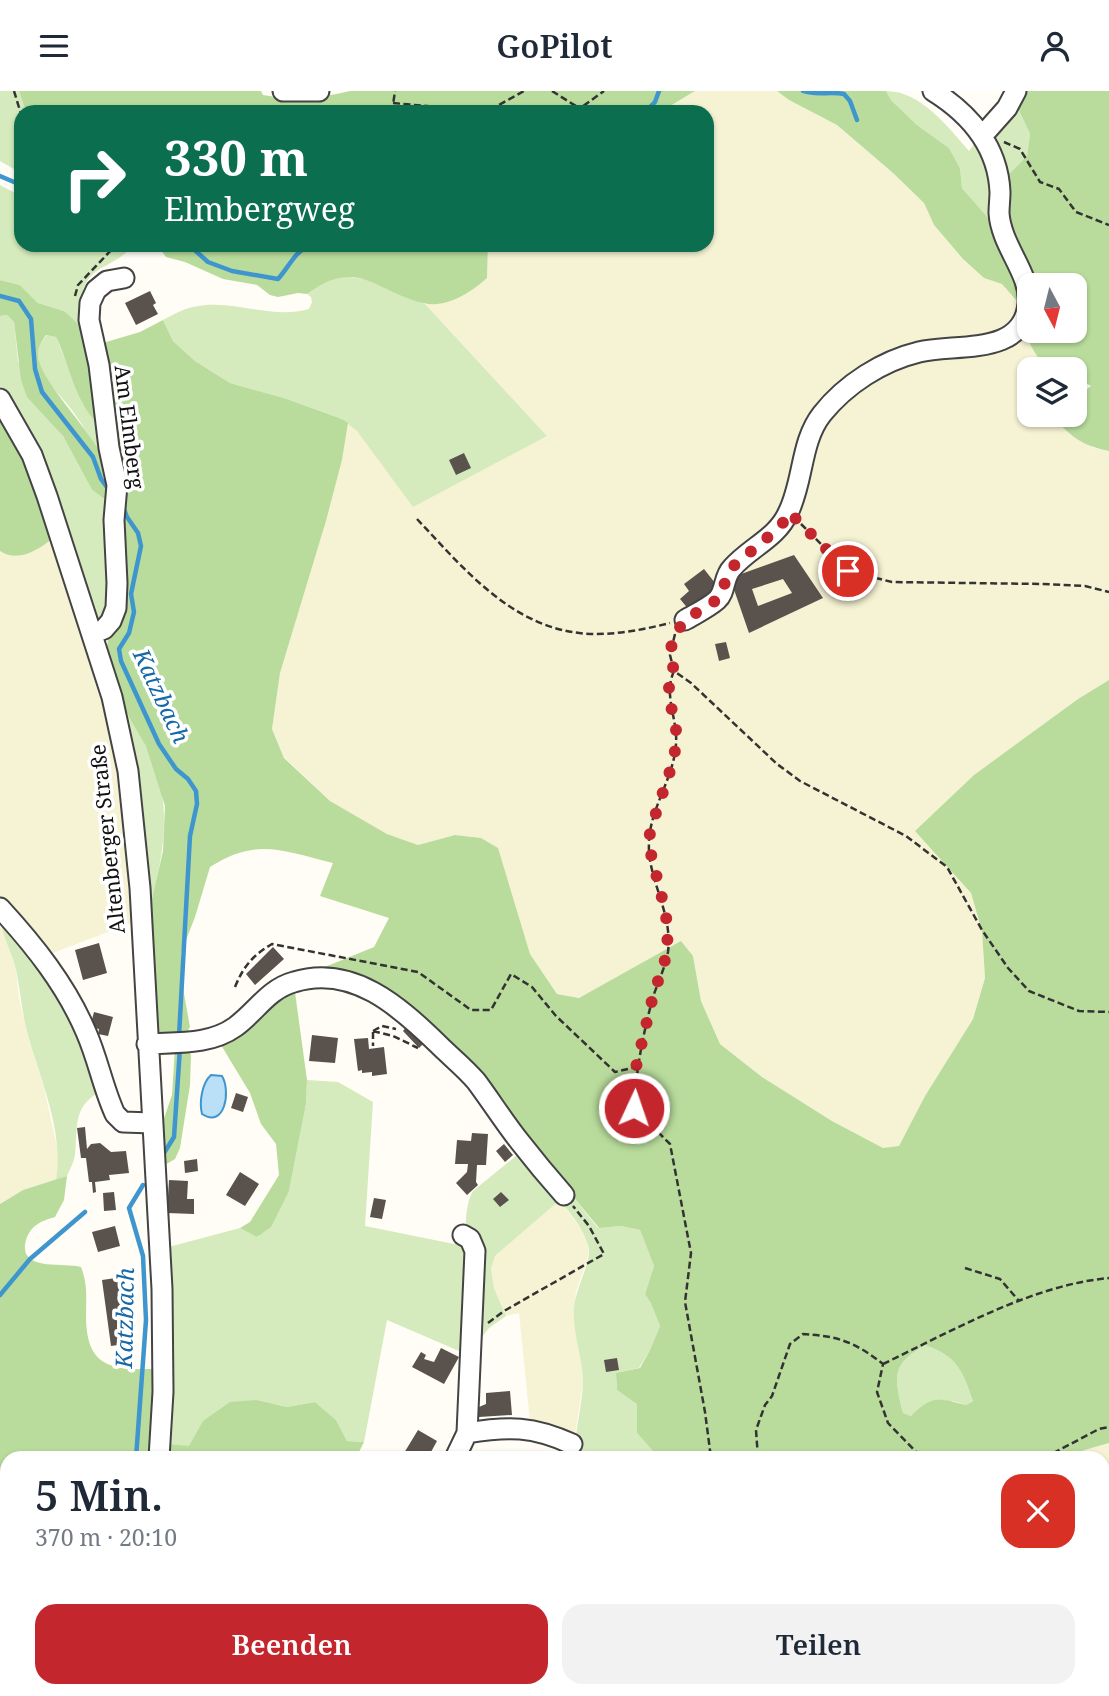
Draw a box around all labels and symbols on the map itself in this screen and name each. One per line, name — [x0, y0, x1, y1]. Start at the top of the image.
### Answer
north arrow — [1017, 273, 1087, 343]
street label: Am Elmberg — [108, 363, 152, 491]
pin — [818, 541, 878, 601]
water label: Katzbach — [126, 642, 198, 748]
street label: Altenberger Straße — [83, 743, 131, 935]
position arrow — [597, 1071, 671, 1145]
water label: Katzbach — [107, 1267, 141, 1370]

